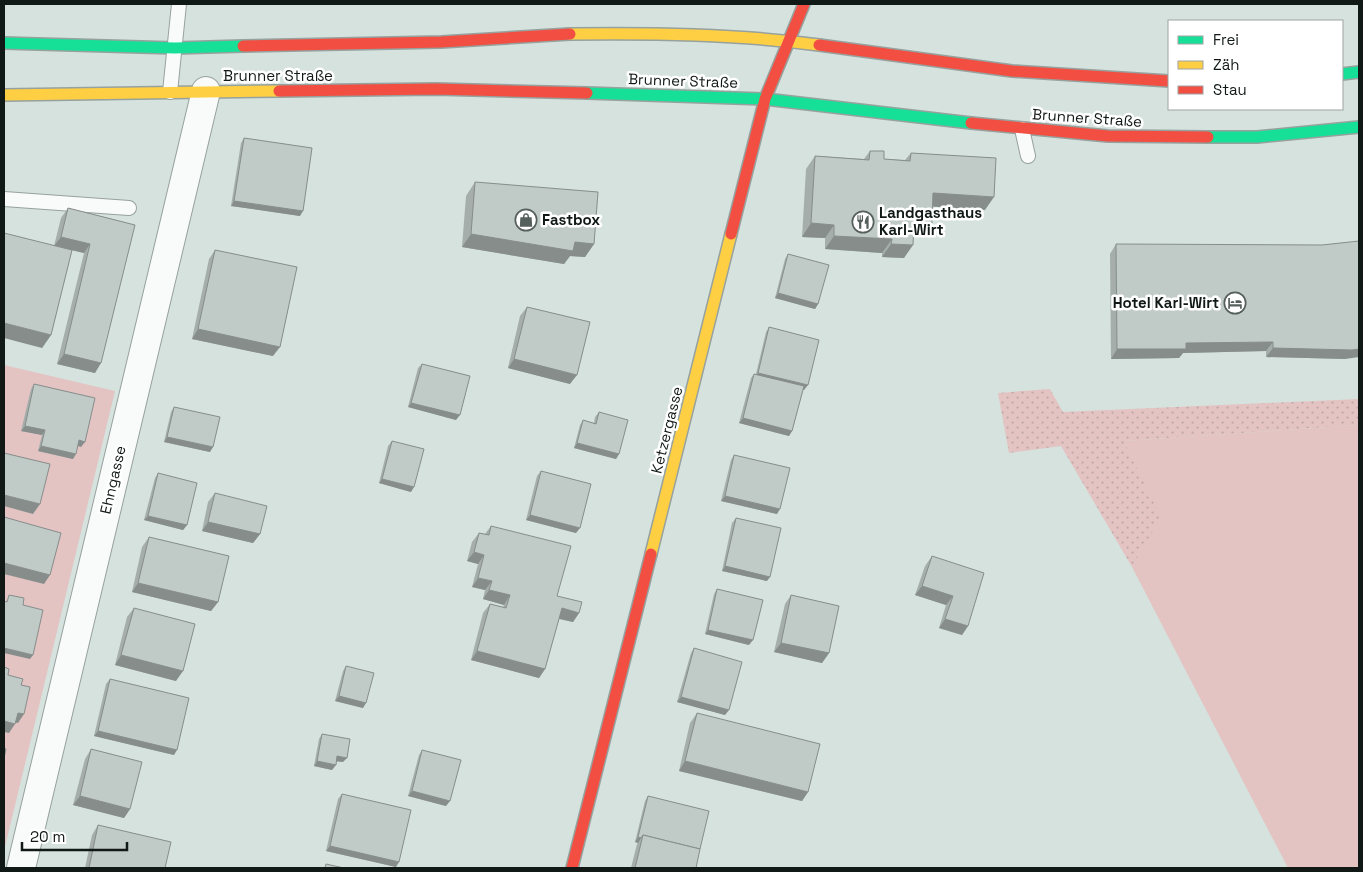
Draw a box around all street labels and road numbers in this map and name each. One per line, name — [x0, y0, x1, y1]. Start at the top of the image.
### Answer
street label: Brunner Straße — [223, 66, 333, 85]
street label: Brunner Straße — [628, 69, 738, 92]
street label: Brunner Straße — [1032, 104, 1143, 131]
street label: Ketzergasse — [647, 384, 687, 475]
street label: Ehngasse — [95, 444, 130, 516]

